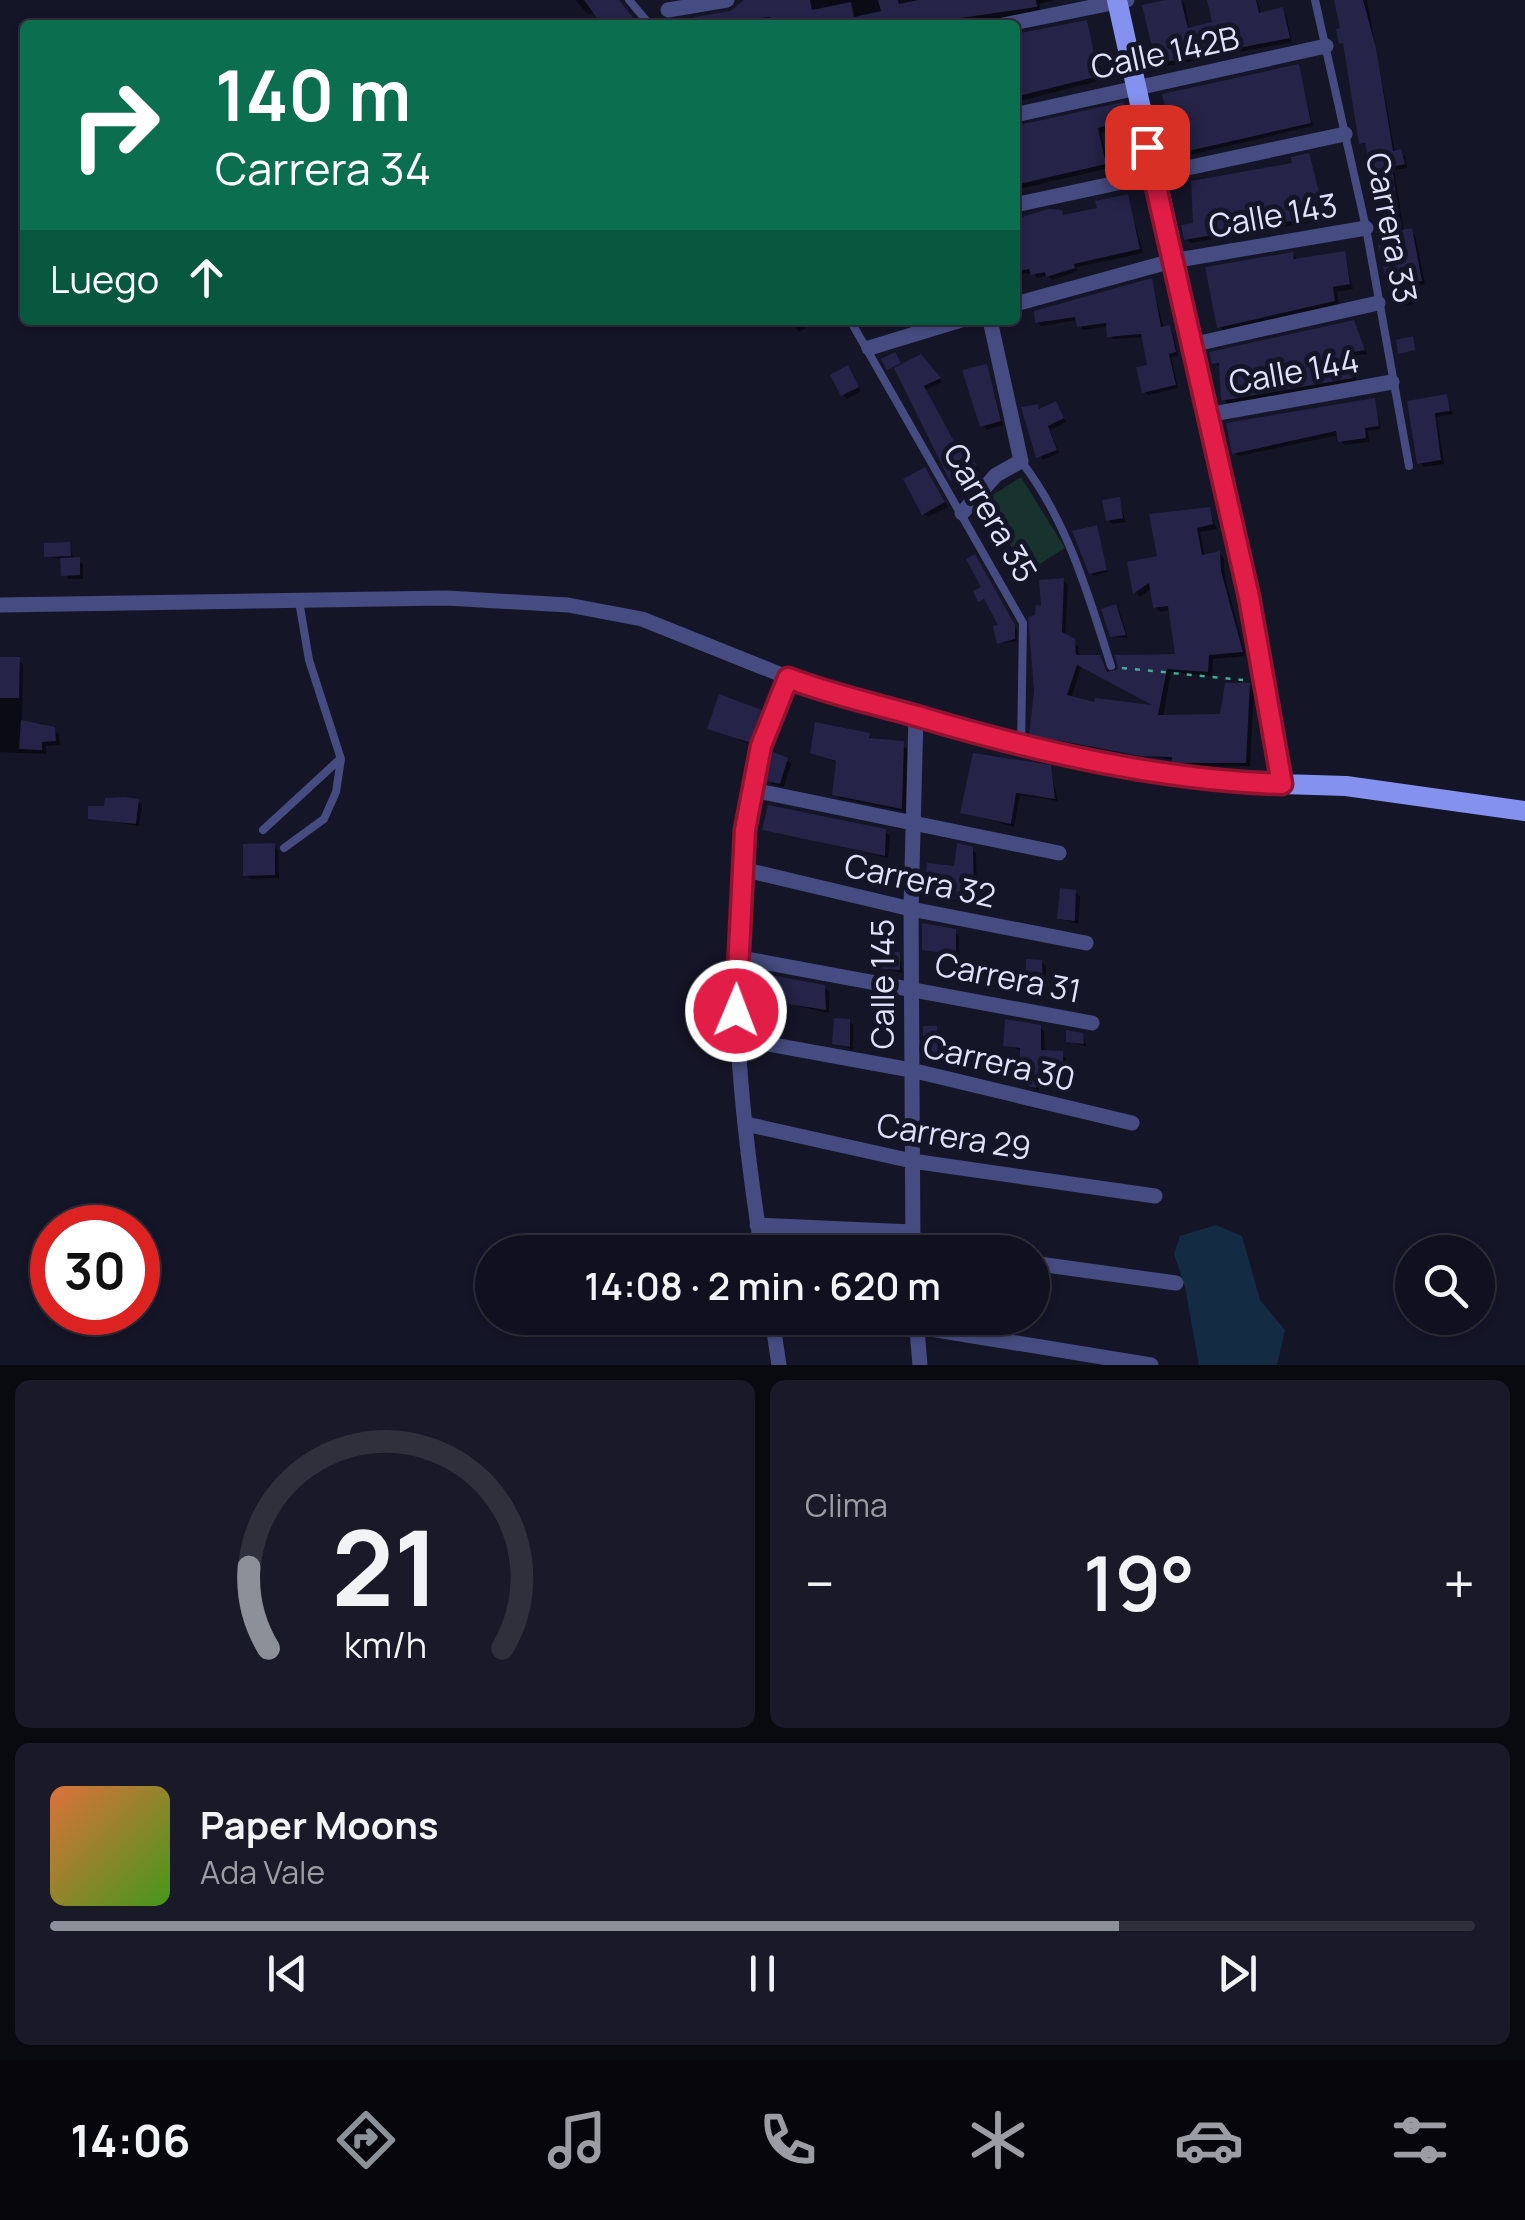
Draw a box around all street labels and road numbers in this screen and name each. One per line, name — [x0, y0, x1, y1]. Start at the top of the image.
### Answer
street label: Calle 142B — [1087, 15, 1243, 89]
street label: Carrera 33 — [1356, 149, 1428, 307]
street label: Calle 143 — [1205, 182, 1341, 248]
street label: Calle 144 — [1225, 338, 1362, 404]
street label: Carrera 35 — [933, 435, 1048, 590]
street label: Carrera 32 — [841, 843, 1000, 917]
street label: Calle 145 — [860, 919, 904, 1049]
street label: Carrera 31 — [932, 941, 1085, 1013]
street label: Carrera 30 — [919, 1023, 1079, 1101]
street label: Carrera 29 — [874, 1102, 1034, 1170]

